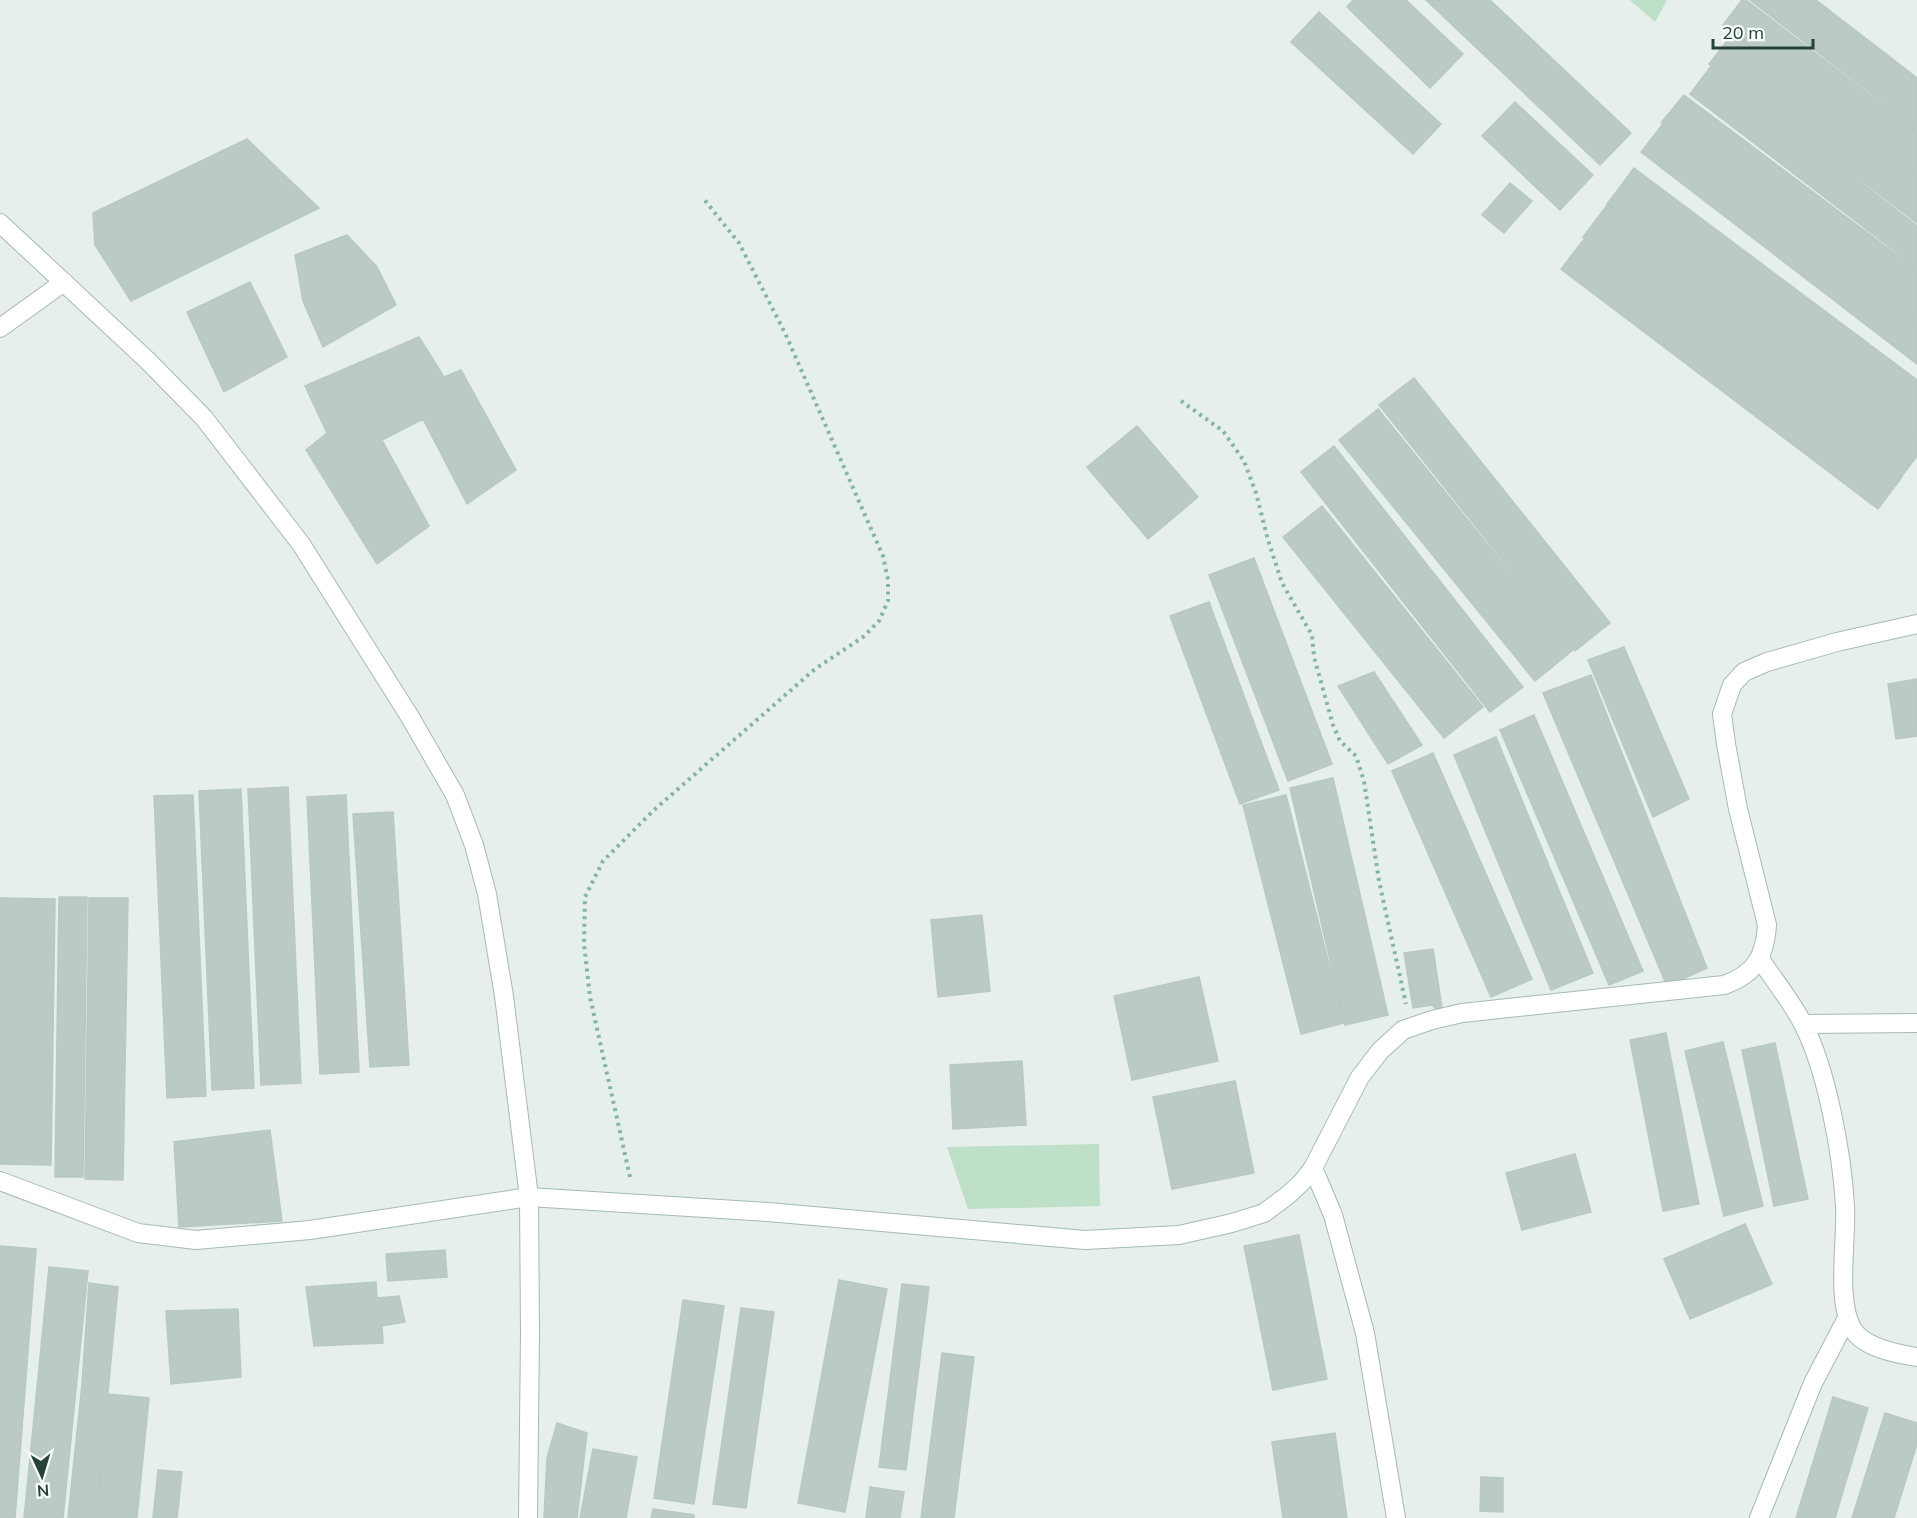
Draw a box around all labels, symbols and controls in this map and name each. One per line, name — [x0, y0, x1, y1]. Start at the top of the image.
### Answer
scale bar — [1713, 12, 1814, 50]
text: 20 m — [1722, 21, 1764, 44]
north arrow — [12, 1446, 72, 1506]
text: N — [36, 1481, 50, 1501]

